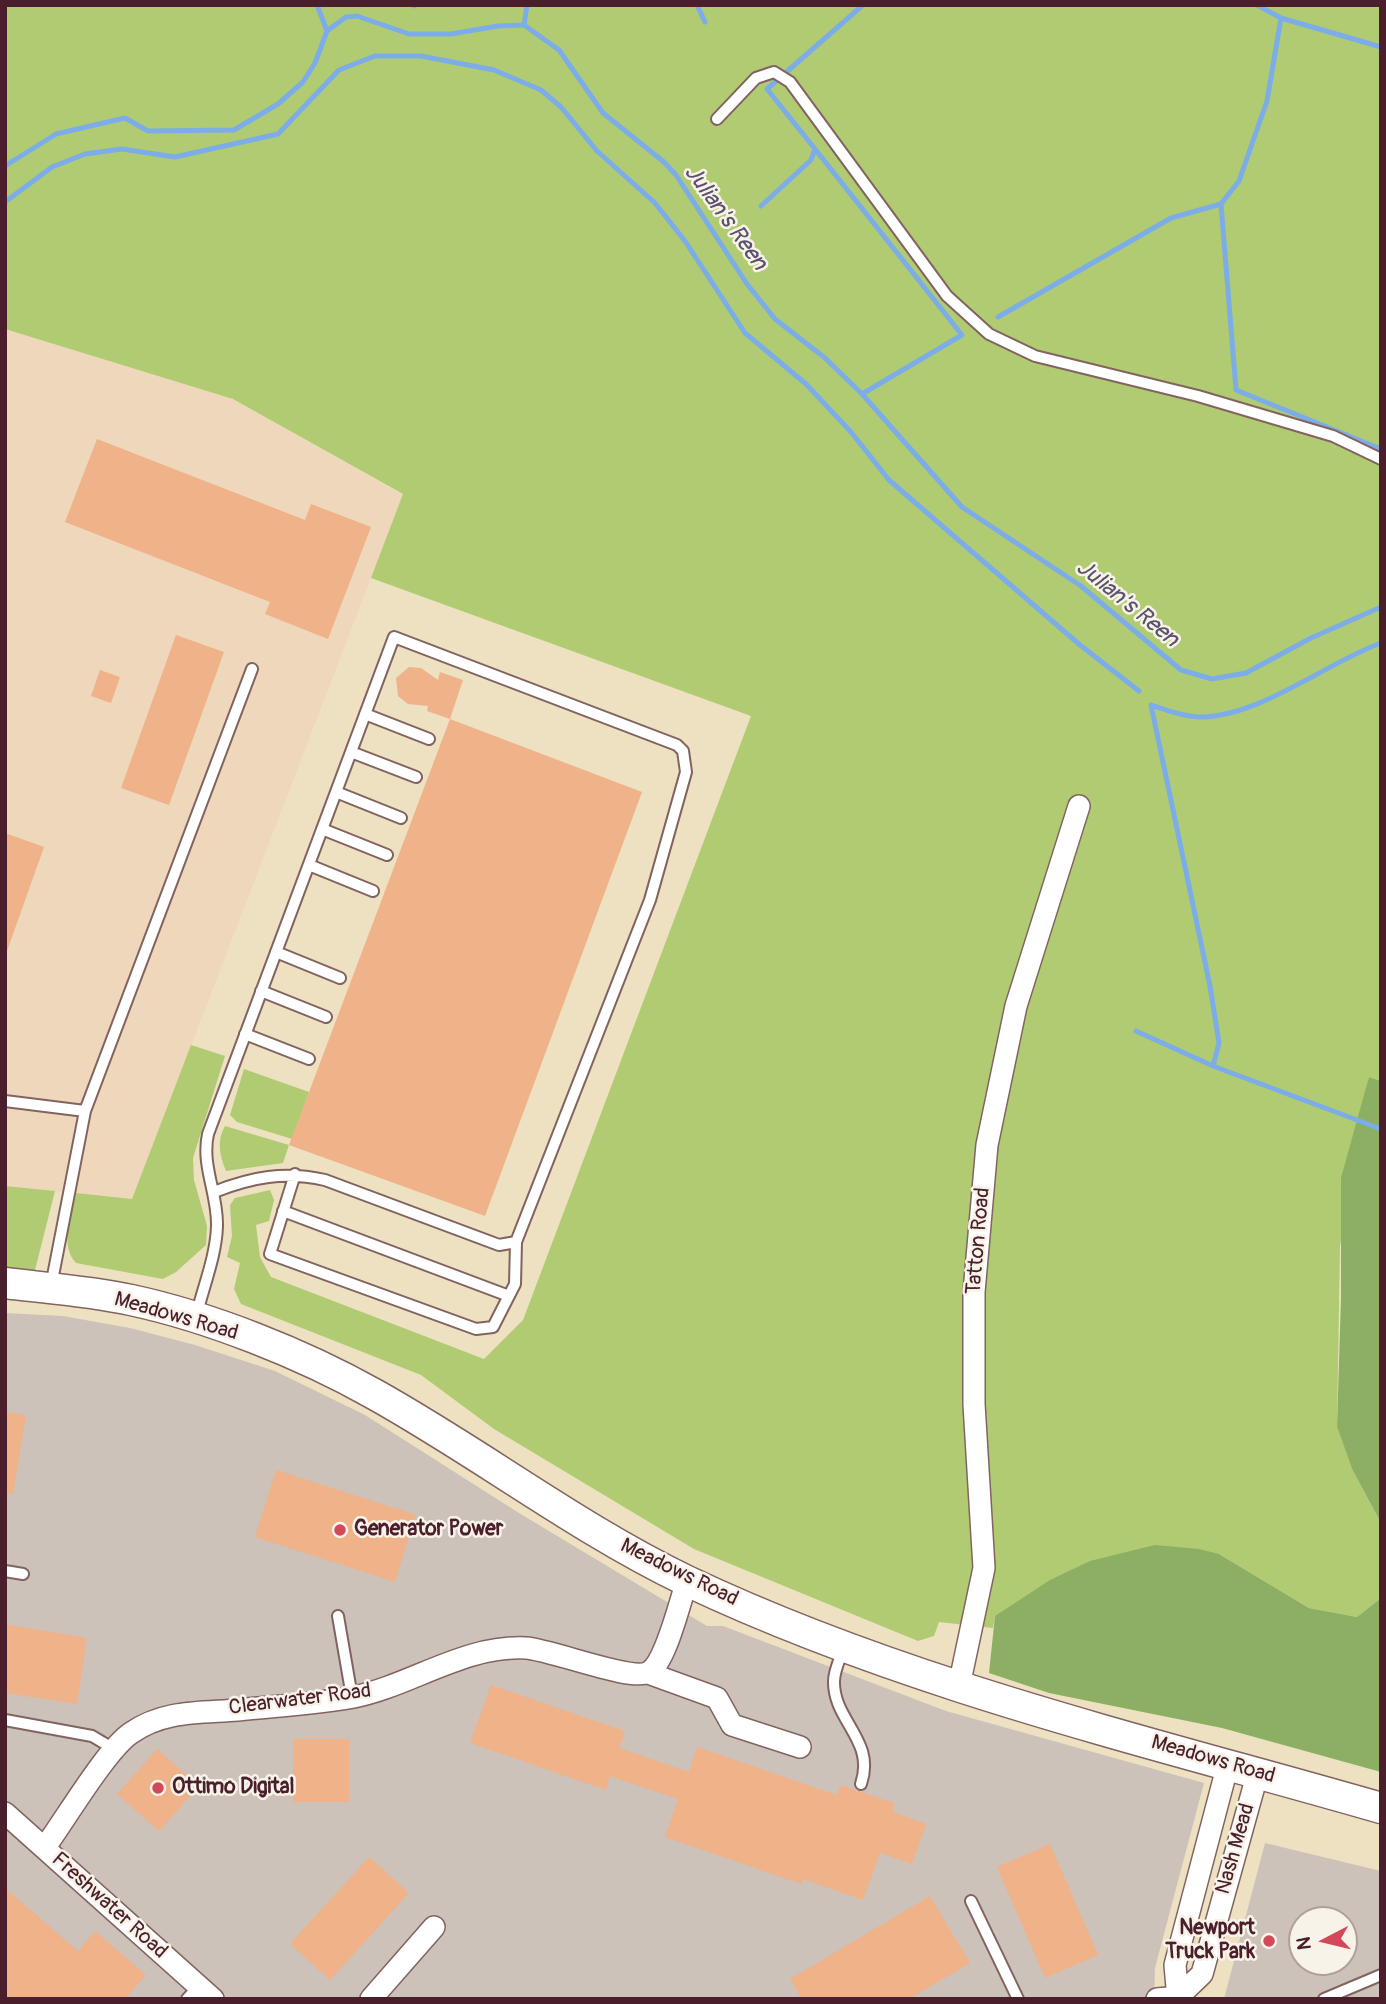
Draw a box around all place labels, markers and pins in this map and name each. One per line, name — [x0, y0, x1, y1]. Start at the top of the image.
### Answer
place label: Generator Power — [354, 1517, 503, 1543]
marker: Generator Power — [332, 1522, 348, 1538]
place label: Ottimo Digital — [172, 1775, 294, 1801]
marker: Ottimo Digital — [150, 1780, 166, 1796]
place label: Newport Truck Park — [1165, 1916, 1255, 1966]
marker: Newport Truck Park — [1261, 1933, 1277, 1949]

